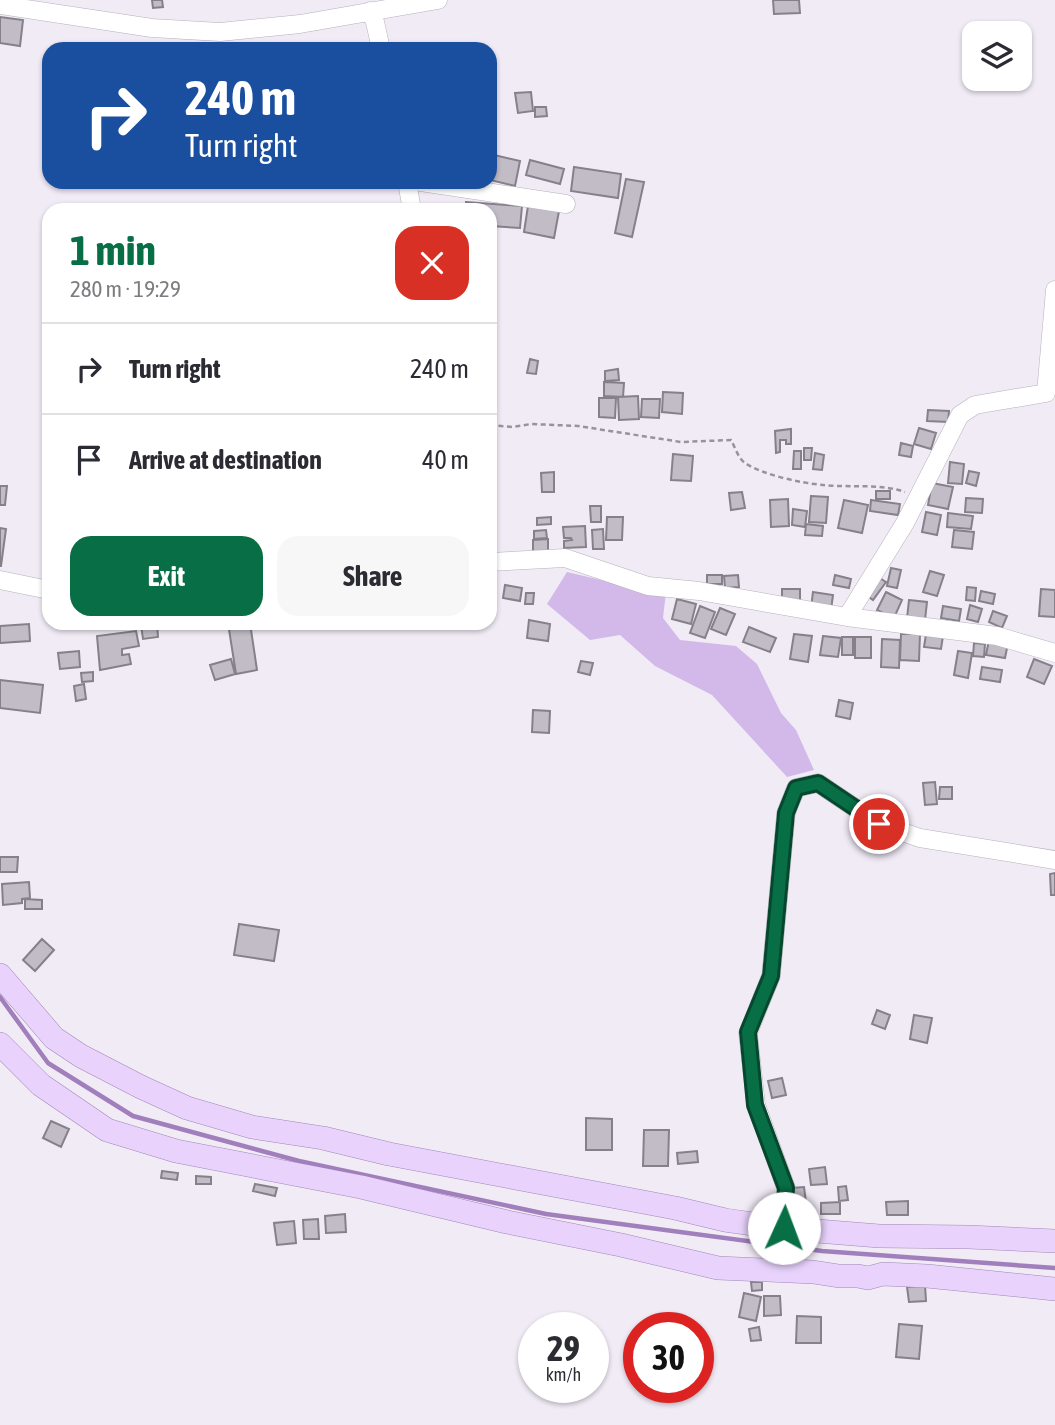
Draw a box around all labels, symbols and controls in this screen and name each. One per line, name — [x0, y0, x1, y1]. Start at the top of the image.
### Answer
map controls — [962, 21, 1032, 91]
button: layers — [962, 21, 1032, 91]
text: 240 m — [185, 69, 296, 125]
icon: right — [70, 70, 161, 161]
text: Turn right — [185, 127, 298, 164]
text: 1 min — [70, 226, 156, 274]
button: close — [395, 226, 469, 300]
text: 280 m · 19:29 — [70, 276, 181, 302]
icon: right — [70, 350, 108, 388]
text: Turn right — [129, 354, 220, 384]
text: 240 m — [410, 354, 469, 384]
icon: arrive — [70, 441, 108, 479]
text: Arrive at destination — [129, 445, 322, 475]
text: 40 m — [422, 445, 469, 475]
button: Exit — [70, 536, 263, 616]
button: Share — [277, 536, 469, 616]
pin — [849, 794, 909, 854]
icon: arrive — [860, 805, 898, 843]
position arrow — [747, 1191, 821, 1265]
speed limit sign: 30 — [623, 1312, 714, 1403]
text: 29 — [547, 1328, 580, 1368]
text: km/h — [546, 1364, 581, 1385]

